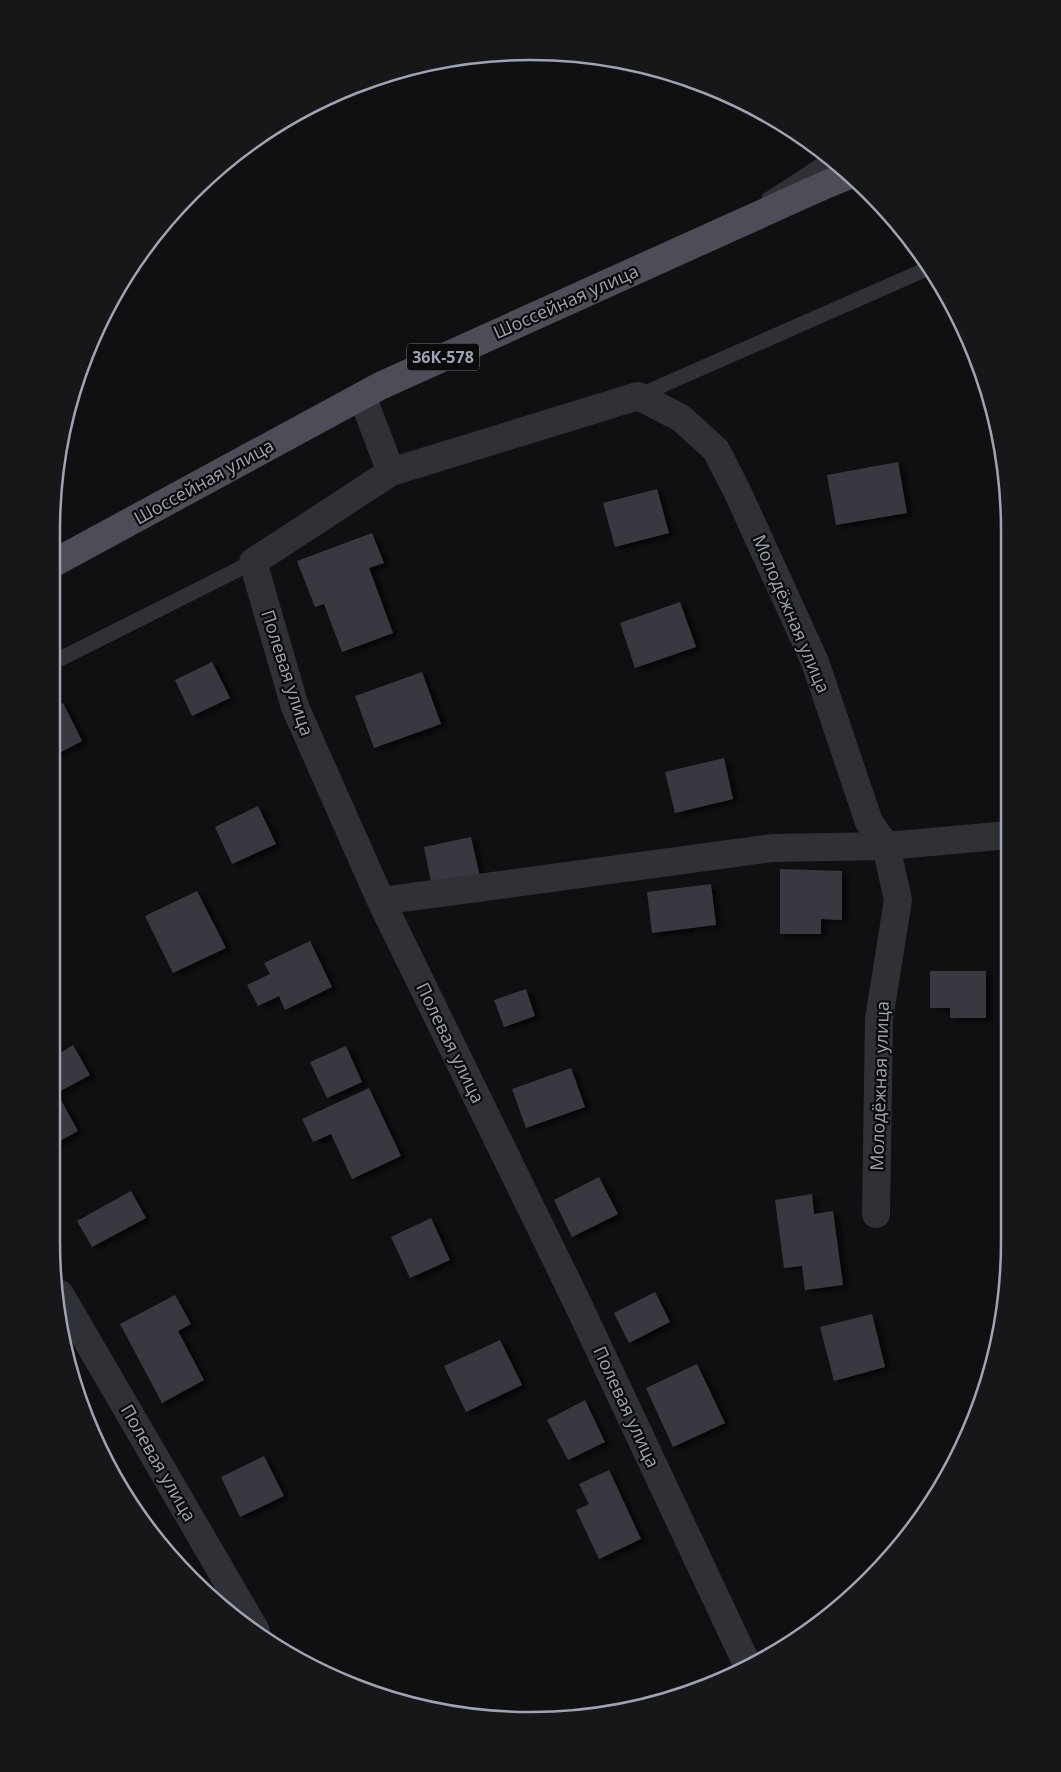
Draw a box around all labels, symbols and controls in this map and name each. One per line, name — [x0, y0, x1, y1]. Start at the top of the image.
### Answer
street label: Шоссейная улица — [489, 258, 642, 344]
road number: 36К-578 — [407, 344, 479, 371]
street label: Шоссейная улица — [129, 433, 278, 530]
street label: Молодёжная улица — [748, 531, 836, 696]
street label: Полевая улица — [256, 607, 320, 739]
street label: Полевая улица — [411, 978, 490, 1107]
street label: Молодёжная улица — [864, 1001, 894, 1171]
street label: Полевая улица — [588, 1342, 666, 1471]
street label: Полевая улица — [116, 1400, 202, 1525]

